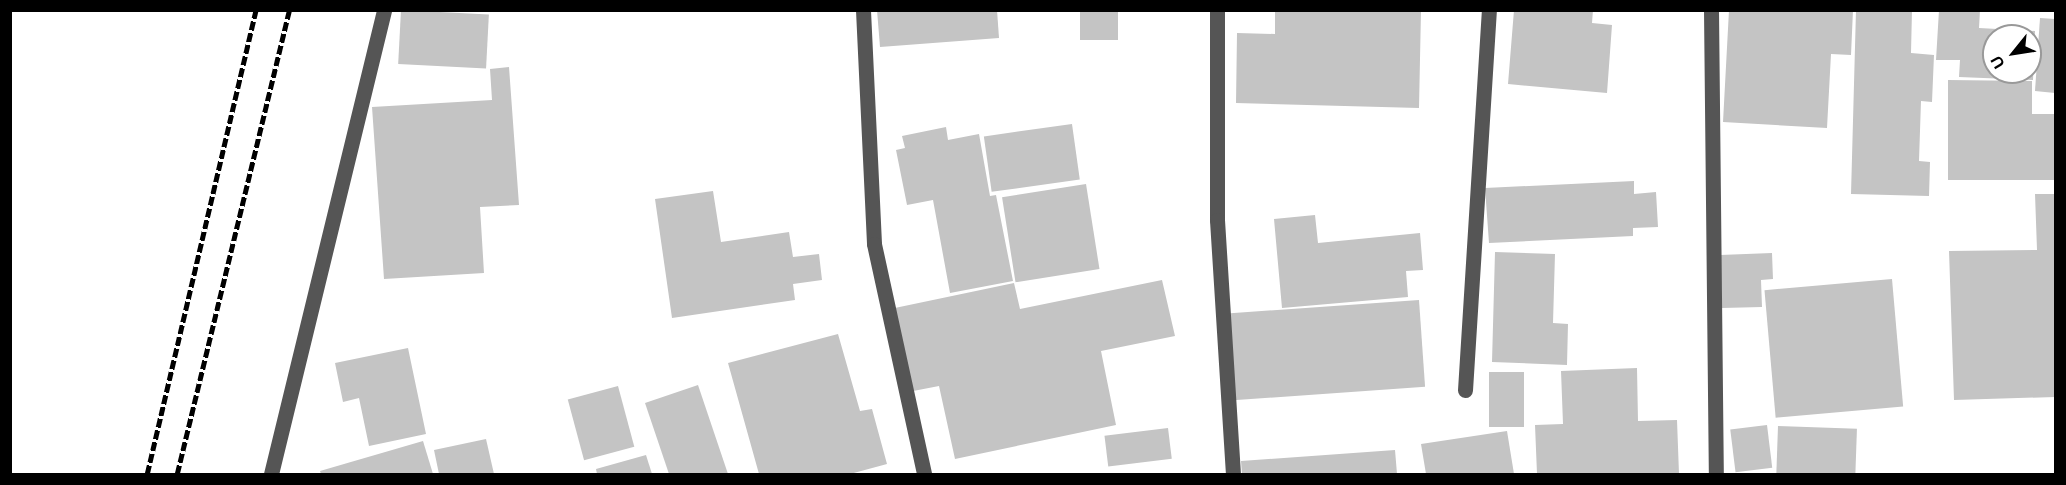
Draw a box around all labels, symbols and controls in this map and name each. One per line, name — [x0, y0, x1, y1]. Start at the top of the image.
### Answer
north arrow — [1982, 24, 2042, 84]
text: U — [1987, 53, 2008, 72]

